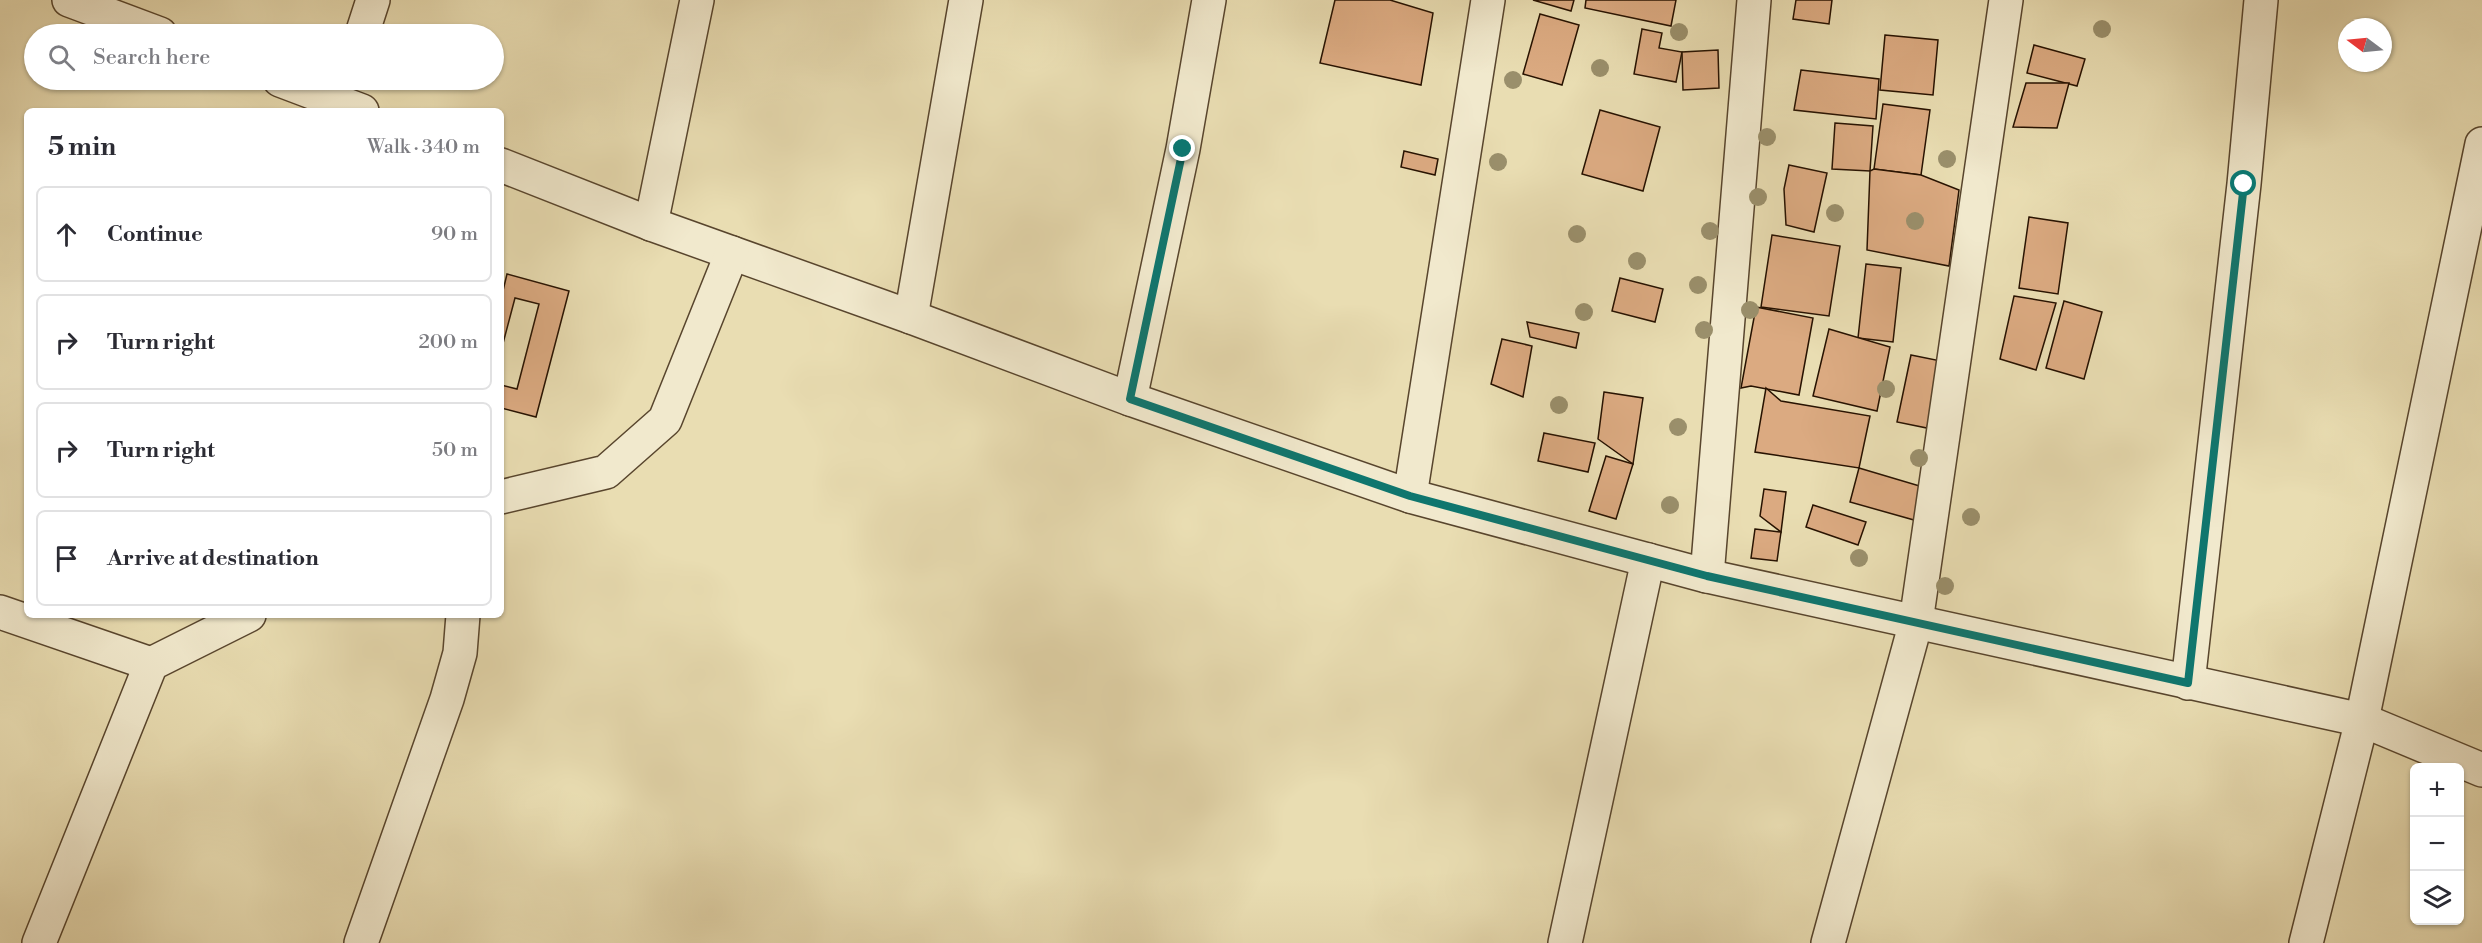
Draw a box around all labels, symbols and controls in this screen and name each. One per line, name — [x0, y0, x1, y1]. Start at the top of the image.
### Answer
north arrow — [2338, 18, 2392, 72]
search box — [24, 24, 504, 90]
icon: search — [45, 41, 78, 74]
text: Search here — [93, 44, 210, 71]
text: 5 min — [48, 131, 116, 163]
text: Walk · 340 m — [367, 135, 480, 160]
route end — [1169, 135, 1195, 161]
route start — [2230, 170, 2256, 196]
icon: ahead — [50, 218, 83, 251]
text: Continue — [107, 221, 203, 248]
text: 90 m — [431, 222, 478, 247]
icon: right — [50, 326, 83, 359]
text: Turn right — [107, 329, 215, 356]
text: 200 m — [418, 330, 478, 355]
icon: right — [50, 434, 83, 467]
text: Turn right — [107, 437, 215, 464]
text: 50 m — [432, 438, 478, 463]
icon: arrive — [50, 542, 83, 575]
text: Arrive at destination — [107, 545, 319, 572]
map controls — [2410, 763, 2464, 925]
button: + — [2410, 763, 2464, 817]
button: − — [2410, 817, 2464, 871]
button: layers — [2410, 871, 2464, 925]

